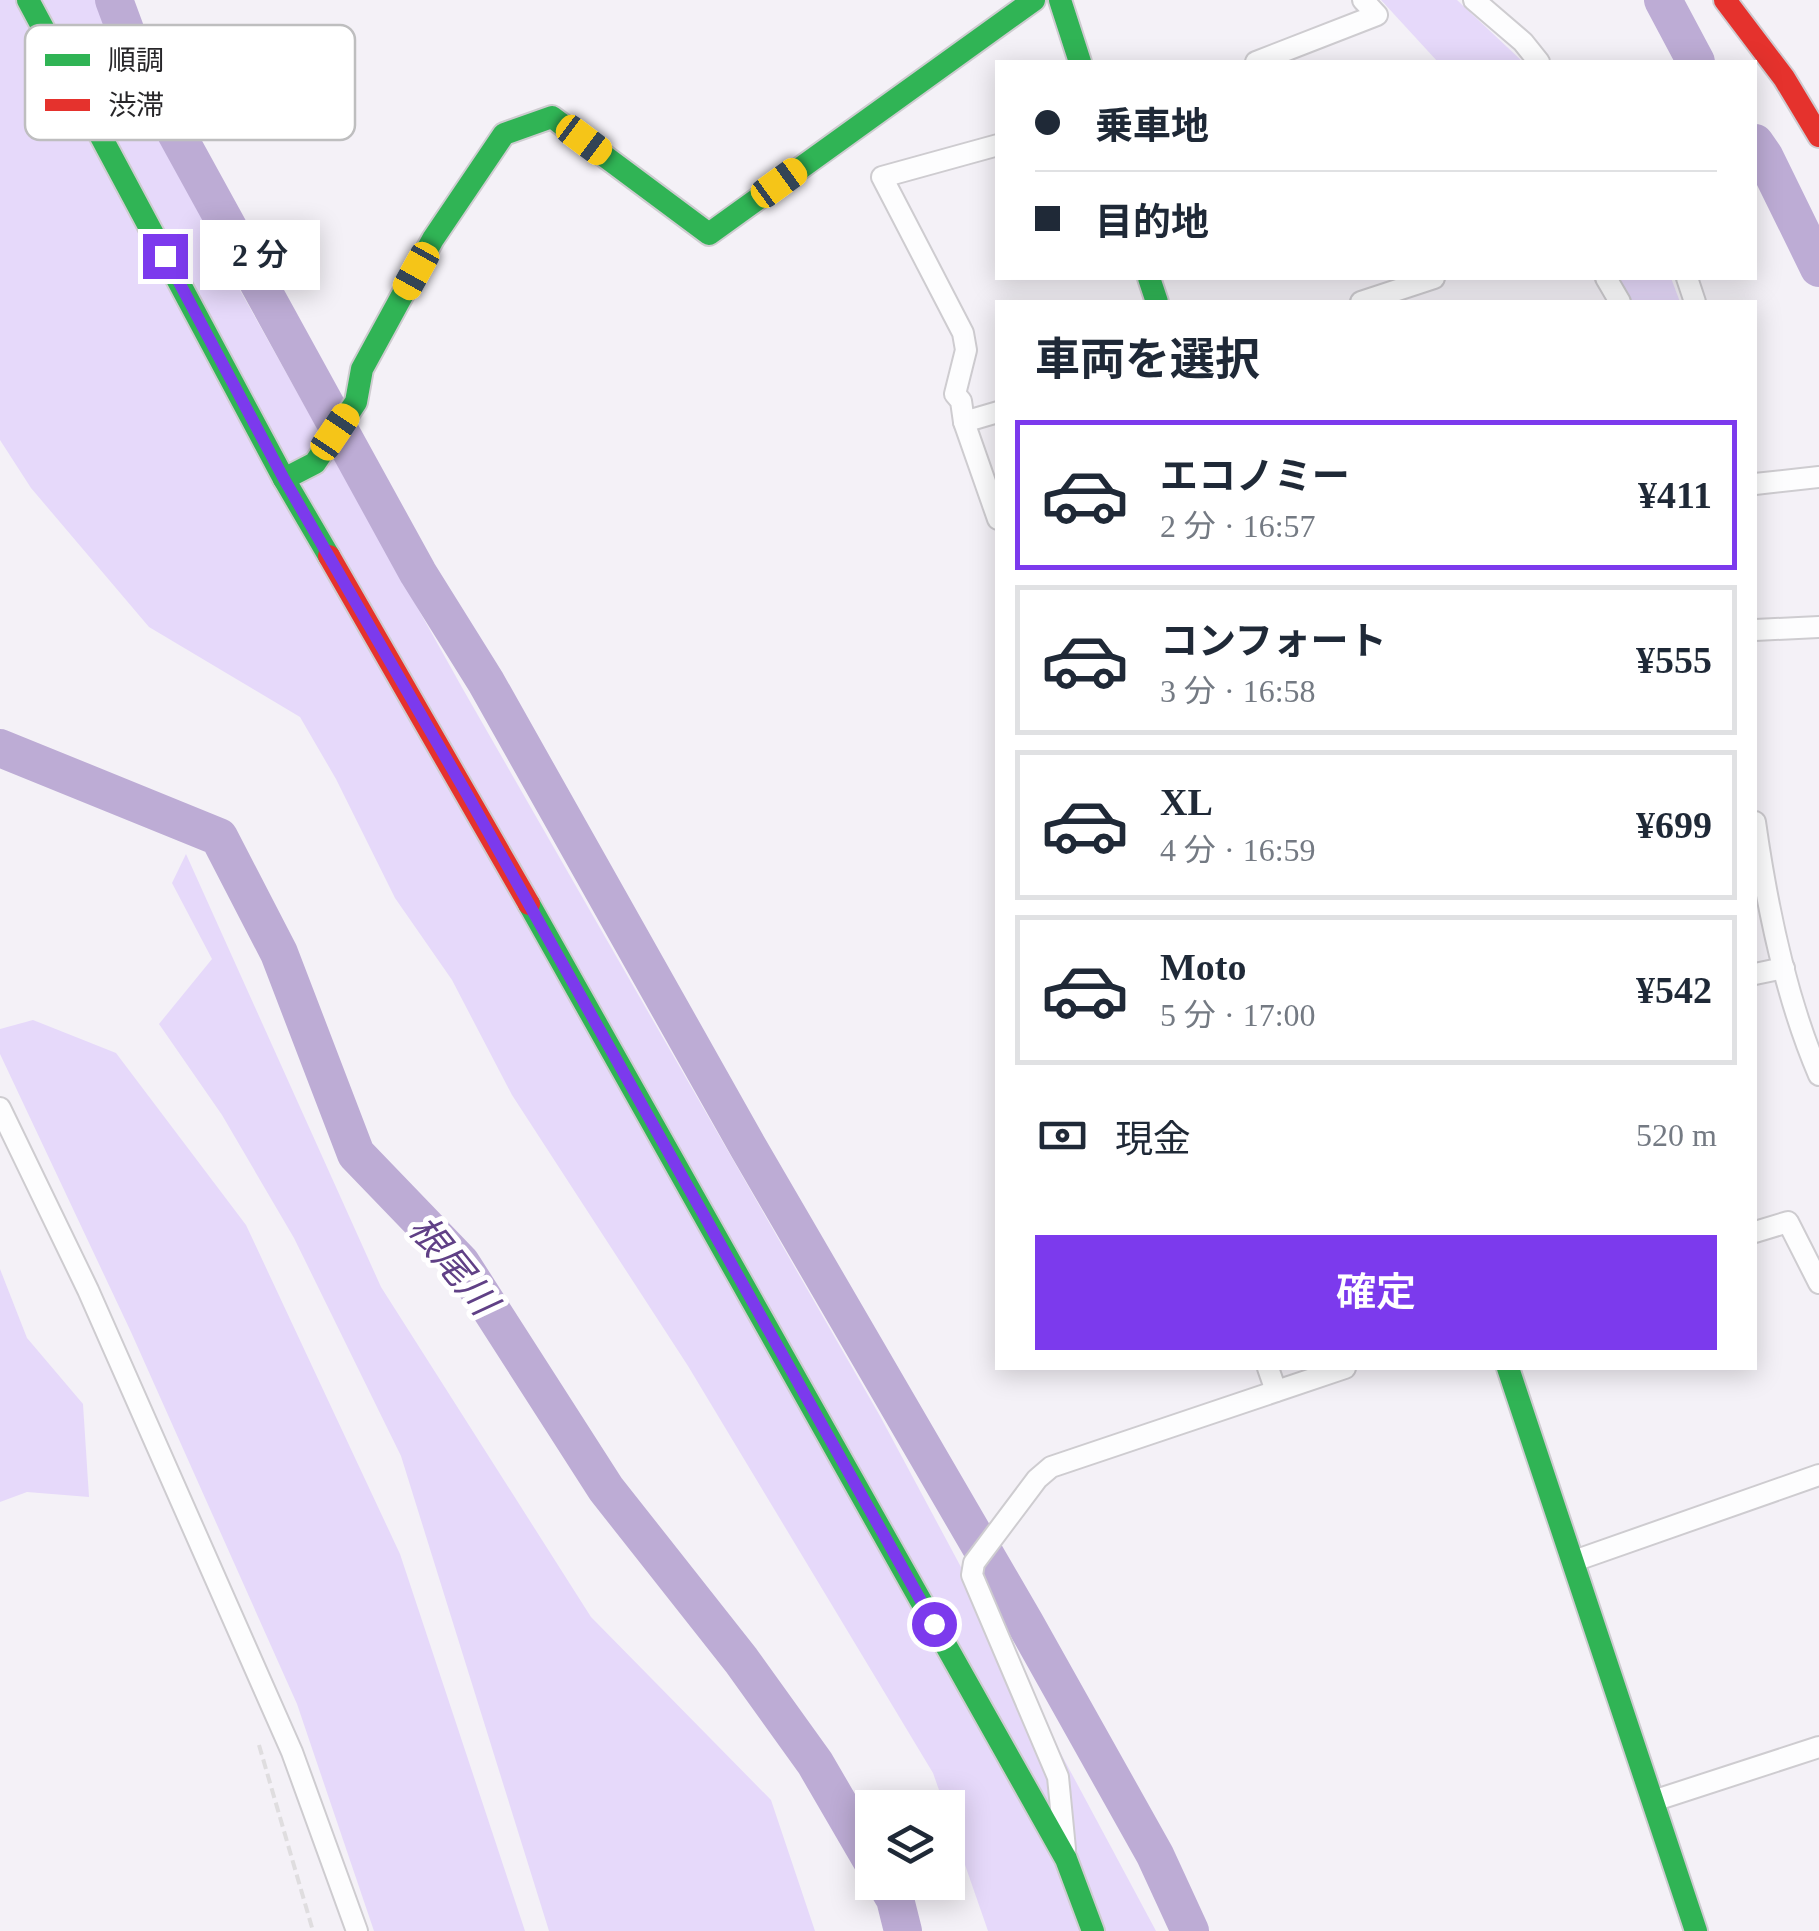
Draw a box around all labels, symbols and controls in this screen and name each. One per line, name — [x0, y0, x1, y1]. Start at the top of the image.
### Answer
legend — [25, 25, 355, 140]
text: 順調 — [108, 45, 164, 76]
text: 渋滞 — [108, 90, 164, 121]
text: 乗車地 — [1095, 105, 1209, 147]
car — [551, 110, 617, 170]
car — [746, 153, 812, 213]
text: 目的地 — [1095, 201, 1209, 243]
callout: 2 分 — [200, 221, 320, 291]
route end — [143, 234, 188, 279]
text: 2 分 — [232, 237, 288, 273]
car — [388, 237, 444, 305]
text: 車両を選択 — [1035, 335, 1260, 385]
car — [306, 399, 364, 465]
icon: car — [1040, 450, 1130, 540]
text: エコノミー — [1160, 455, 1350, 497]
text: ¥411 — [1638, 474, 1712, 516]
text: 2 分 · 16:57 — [1160, 508, 1316, 544]
icon: car — [1040, 615, 1130, 705]
text: コンフォート — [1160, 620, 1387, 662]
text: ¥555 — [1636, 639, 1712, 681]
text: 3 分 · 16:58 — [1160, 673, 1316, 709]
icon: car — [1040, 780, 1130, 870]
text: XL — [1160, 781, 1213, 823]
text: ¥699 — [1636, 804, 1712, 846]
text: 4 分 · 16:59 — [1160, 832, 1316, 868]
icon: car — [1040, 945, 1130, 1035]
text: Moto — [1160, 946, 1247, 988]
text: ¥542 — [1636, 969, 1712, 1011]
text: 5 分 · 17:00 — [1160, 997, 1316, 1033]
icon: cash — [1035, 1108, 1090, 1163]
text: 520 m — [1636, 1117, 1717, 1153]
text: 現金 — [1115, 1118, 1191, 1160]
water label: 根尾川 — [401, 1207, 508, 1326]
button: 確定 — [1035, 1235, 1717, 1350]
route start — [912, 1602, 957, 1647]
map controls — [855, 1790, 965, 1900]
button: layers — [855, 1790, 965, 1900]

